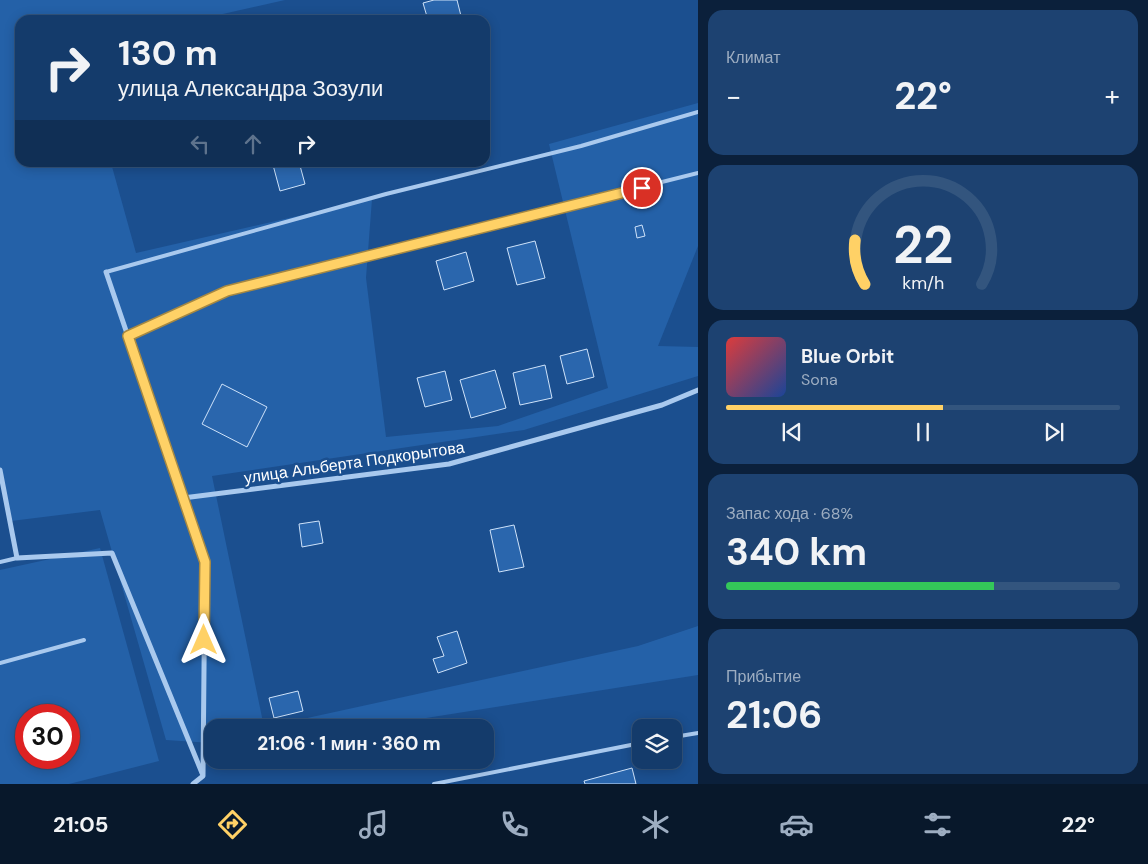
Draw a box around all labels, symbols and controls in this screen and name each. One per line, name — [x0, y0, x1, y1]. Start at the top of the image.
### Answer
text: 130 m — [118, 30, 218, 76]
icon: right — [35, 35, 100, 100]
text: Климат — [726, 47, 780, 68]
text: 22° — [894, 71, 952, 121]
text: улица Александра Зозули — [118, 74, 383, 103]
text: − — [726, 78, 741, 115]
text: + — [1105, 78, 1120, 115]
icon: left — [186, 130, 214, 158]
icon: ahead — [239, 130, 267, 158]
icon: right — [292, 130, 320, 158]
pin — [621, 167, 663, 209]
icon: arrive — [628, 174, 656, 202]
text: 22 — [893, 211, 953, 279]
text: km/h — [902, 271, 944, 295]
text: Blue Orbit — [801, 344, 894, 369]
text: Sona — [801, 369, 838, 390]
icon: previous — [778, 418, 806, 446]
icon: pause — [909, 418, 937, 446]
icon: next — [1040, 418, 1068, 446]
street label: улица Альберта Подкорытова — [242, 437, 466, 488]
text: Запас хода · 68% — [726, 503, 853, 524]
text: 340 km — [726, 527, 867, 577]
position arrow — [177, 613, 229, 665]
text: Прибытие — [726, 666, 801, 687]
text: 21:06 — [726, 690, 822, 740]
speed limit sign: 30 — [15, 704, 80, 769]
map controls — [632, 719, 682, 769]
button: layers — [632, 719, 682, 769]
text: 21:06 · 1 мин · 360 m — [257, 731, 441, 756]
icon: directions — [215, 807, 250, 842]
icon: music — [356, 807, 391, 842]
icon: phone — [497, 807, 532, 842]
icon: climate — [638, 807, 673, 842]
icon: car — [779, 807, 814, 842]
icon: filters — [920, 807, 955, 842]
text: 21:05 — [53, 810, 109, 839]
text: 22° — [1062, 810, 1095, 839]

